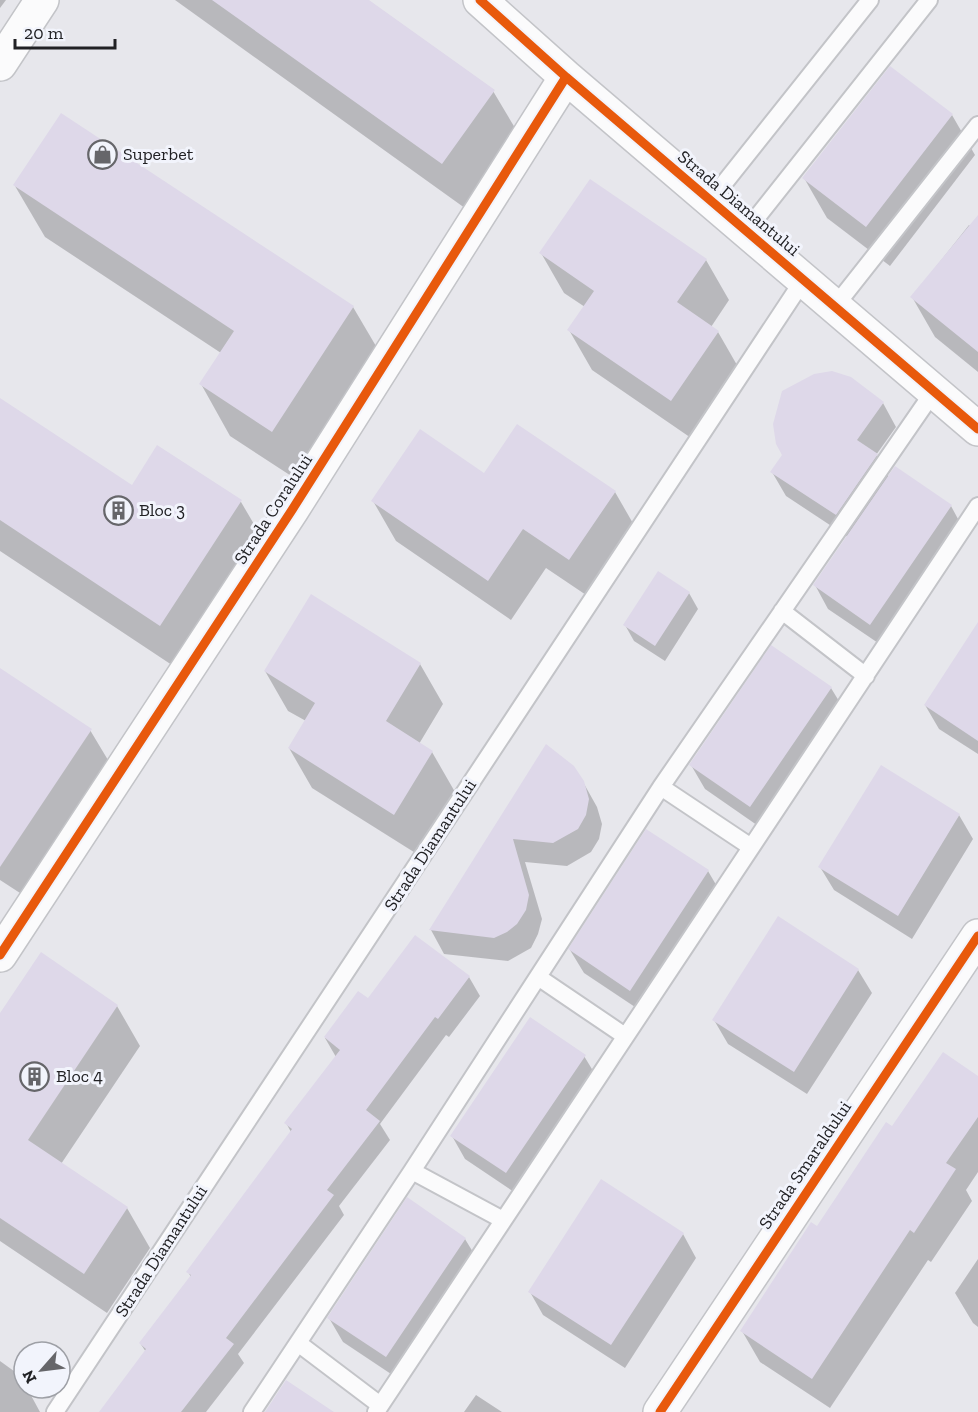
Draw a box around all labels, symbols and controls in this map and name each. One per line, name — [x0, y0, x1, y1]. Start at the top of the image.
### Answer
scale bar — [15, 12, 116, 50]
text: 20 m — [24, 22, 64, 44]
shop icon: Superbet — [86, 138, 118, 170]
place label: Superbet — [123, 143, 194, 165]
street label: Strada Diamantului — [673, 145, 805, 261]
street label: Strada Coralului — [229, 450, 317, 568]
building icon: Bloc 3 — [102, 494, 134, 526]
place label: Bloc 3 — [139, 499, 185, 521]
street label: Strada Diamantului — [379, 775, 481, 915]
building icon: Bloc 4 — [19, 1060, 51, 1092]
place label: Bloc 4 — [56, 1065, 103, 1087]
street label: Strada Smaraldului — [754, 1097, 856, 1233]
street label: Strada Diamantului — [110, 1181, 212, 1321]
north arrow — [12, 1340, 72, 1400]
text: N — [18, 1367, 40, 1387]

